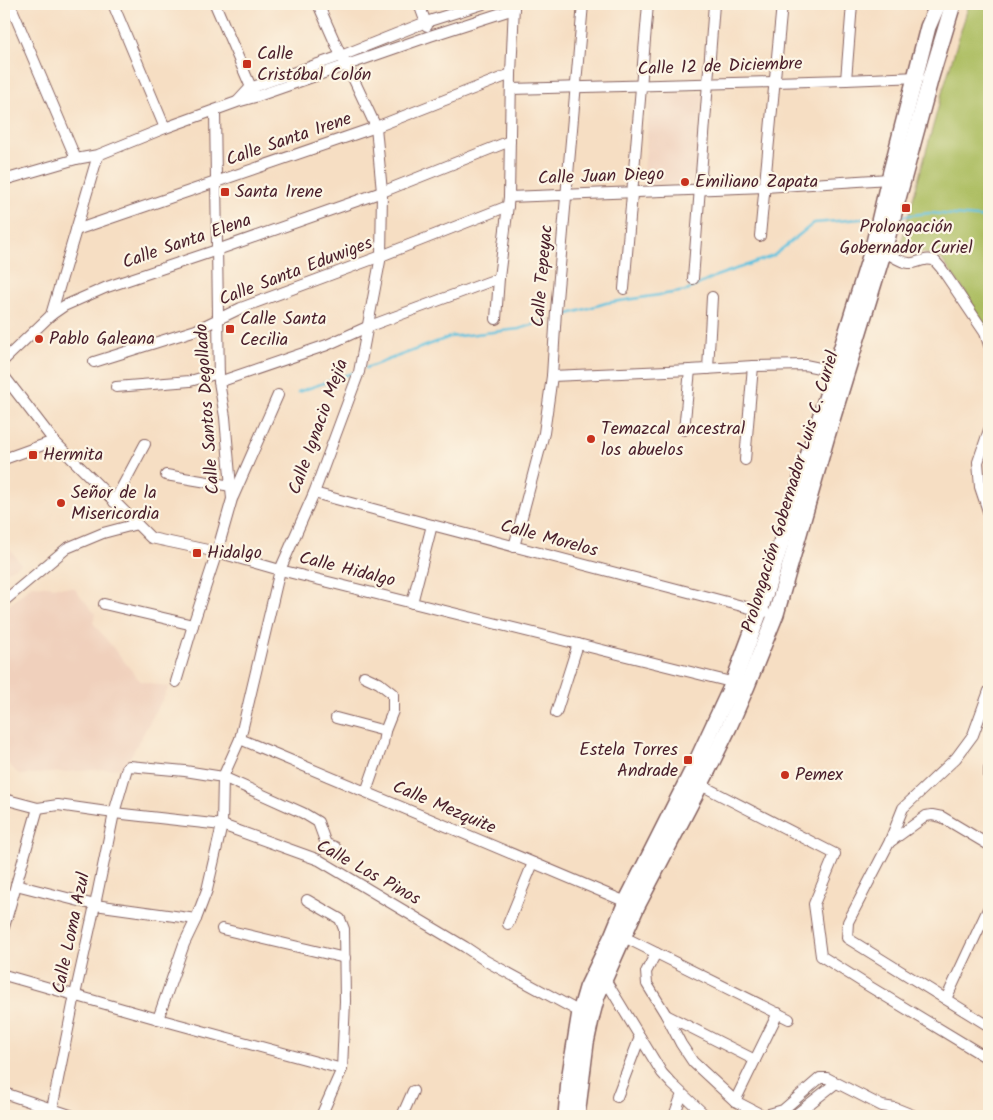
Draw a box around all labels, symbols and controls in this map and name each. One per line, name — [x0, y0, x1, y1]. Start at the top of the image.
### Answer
place label: Calle Cristóbal Colón — [257, 40, 371, 90]
street label: Calle 12 de Diciembre — [637, 50, 803, 84]
marker: Calle Cristóbal Colón — [241, 58, 253, 70]
street label: Calle Santa Irene — [222, 105, 356, 175]
street label: Calle Juan Diego — [537, 160, 665, 194]
place label: Emiliano Zapata — [695, 168, 818, 197]
marker: Emiliano Zapata — [679, 176, 691, 188]
place label: Santa Irene — [235, 178, 323, 207]
marker: Santa Irene — [219, 186, 231, 198]
marker: Prolongación Gobernador Curiel — [900, 202, 912, 214]
street label: Calle Santa Elena — [119, 206, 255, 278]
place label: Prolongación Gobernador Curiel — [839, 213, 973, 263]
street label: Calle Tepeyac — [524, 224, 562, 328]
street label: Calle Santa Eduwiges — [215, 229, 377, 315]
place label: Calle Santa Cecilia — [240, 305, 326, 355]
street label: Calle Santos Degollado — [188, 322, 228, 496]
marker: Calle Santa Cecilia — [224, 323, 236, 335]
place label: Pablo Galeana — [49, 325, 155, 354]
marker: Pablo Galeana — [33, 333, 45, 345]
street label: Prolongación Gobernador Luis C. Curiel — [734, 347, 848, 637]
street label: Calle Ignacio Mejía — [281, 355, 357, 499]
place label: Temazcal ancestral los abuelos — [601, 415, 746, 465]
marker: Temazcal ancestral los abuelos — [585, 433, 597, 445]
place label: Hermita — [43, 441, 103, 470]
marker: Hermita — [27, 449, 39, 461]
place label: Señor de la Misericordia — [71, 479, 159, 529]
marker: Señor de la Misericordia — [55, 497, 67, 509]
street label: Calle Morelos — [497, 512, 601, 566]
place label: Hidalgo — [207, 539, 262, 568]
street label: Calle Hidalgo — [296, 544, 398, 596]
marker: Hidalgo — [191, 547, 203, 559]
place label: Estela Torres Andrade — [579, 736, 678, 786]
marker: Estela Torres Andrade — [682, 754, 694, 766]
place label: Pemex — [795, 761, 843, 790]
marker: Pemex — [779, 769, 791, 781]
street label: Calle Mezquite — [388, 773, 500, 843]
street label: Calle Los Pinos — [310, 832, 426, 914]
street label: Calle Loma Azul — [45, 869, 99, 996]

